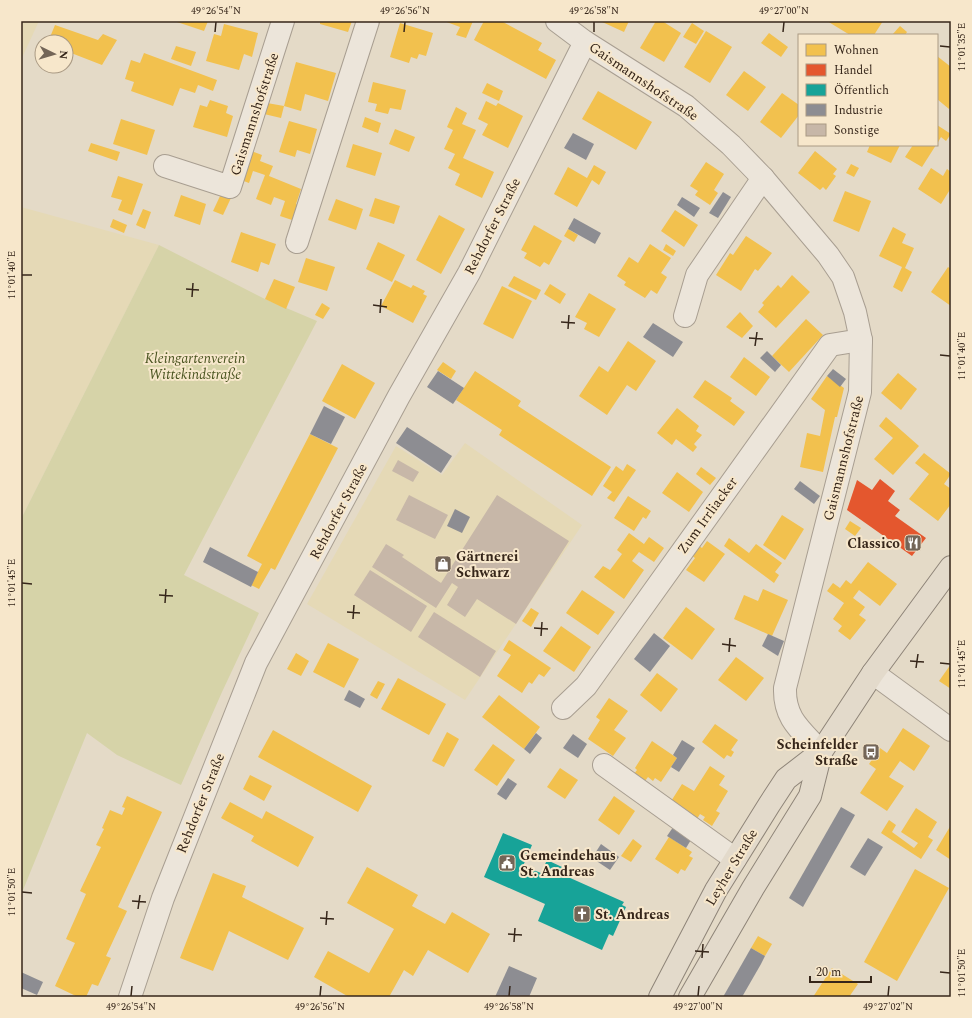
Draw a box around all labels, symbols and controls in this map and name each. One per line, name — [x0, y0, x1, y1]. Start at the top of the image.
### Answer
text: 49°26'54"N — [191, 3, 241, 19]
text: 49°26'56"N — [380, 3, 430, 19]
text: 49°26'58"N — [569, 3, 619, 19]
text: 49°27'00"N — [759, 3, 809, 19]
text: 11°01'35"E — [954, 23, 970, 71]
north arrow — [34, 34, 74, 74]
legend — [798, 34, 938, 146]
street label: Gaismannshofstraße — [585, 37, 703, 126]
text: Wohnen — [834, 41, 879, 60]
text: N — [55, 50, 72, 60]
street label: Gaismannshofstraße — [225, 50, 284, 178]
text: Handel — [834, 61, 873, 80]
text: Öffentlich — [834, 81, 889, 100]
text: Industrie — [834, 101, 883, 120]
text: Sonstige — [834, 121, 880, 140]
street label: Rehdorfer Straße — [459, 174, 526, 278]
text: 11°01'40"E — [4, 251, 20, 299]
text: 11°01'40"E — [954, 332, 970, 380]
park label: Kleingartenverein Wittekindstraße — [145, 348, 246, 385]
street label: Gaismannshofstraße — [818, 393, 869, 523]
street label: Rehdorfer Straße — [304, 459, 373, 563]
street label: Zum Irrliacker — [672, 472, 743, 558]
place label: Classico — [847, 533, 900, 554]
restaurant icon: Classico — [903, 533, 923, 553]
place label: Gärtnerei Schwarz — [456, 546, 519, 583]
shop icon: Gärtnerei Schwarz — [433, 554, 453, 574]
text: 11°01'45"E — [4, 559, 20, 607]
text: 11°01'45"E — [954, 640, 970, 688]
place label: Scheinfelder Straße — [777, 734, 858, 771]
bus stop icon: Scheinfelder Straße — [861, 742, 881, 762]
street label: Rehdorfer Straße — [171, 750, 230, 856]
street label: Leyher Straße — [700, 824, 763, 910]
place label: Gemeindehaus St. Andreas — [520, 845, 616, 882]
public building icon: Gemeindehaus St. Andreas — [497, 853, 517, 873]
text: 11°01'50"E — [4, 868, 20, 916]
church icon: St. Andreas — [572, 904, 592, 924]
place label: St. Andreas — [595, 904, 670, 925]
text: 11°01'50"E — [954, 949, 970, 997]
scale bar — [810, 958, 871, 984]
text: 20 m — [816, 963, 841, 982]
text: 49°26'54"N — [106, 999, 156, 1015]
text: 49°26'56"N — [295, 999, 345, 1015]
text: 49°26'58"N — [484, 999, 534, 1015]
text: 49°27'00"N — [673, 999, 723, 1015]
text: 49°27'02"N — [863, 999, 913, 1015]

